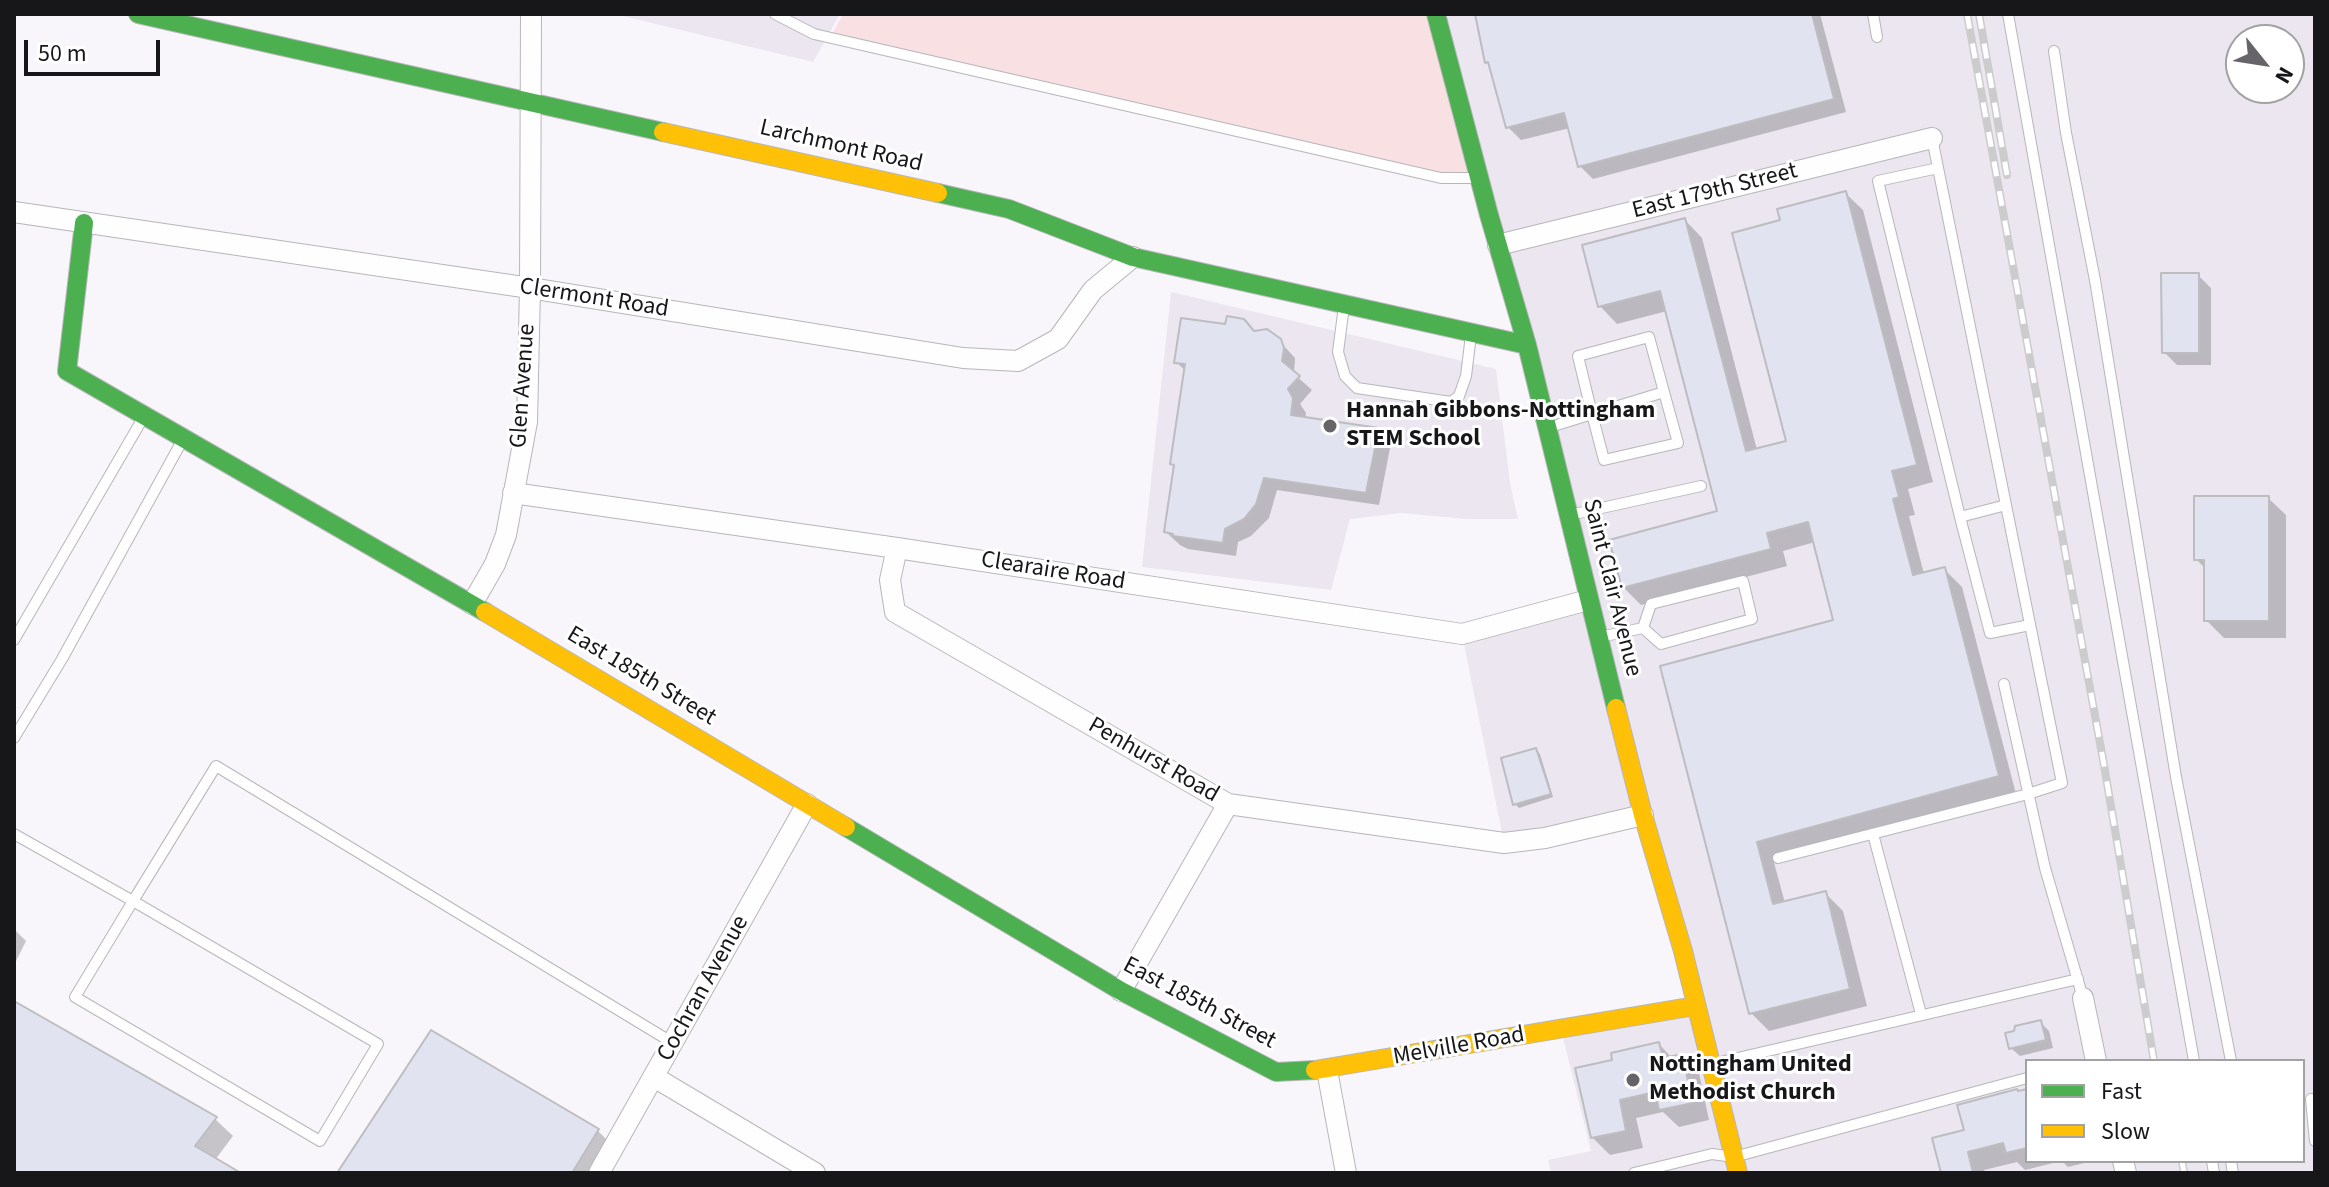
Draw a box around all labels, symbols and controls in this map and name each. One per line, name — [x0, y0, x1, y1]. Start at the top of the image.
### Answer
scale bar — [28, 24, 164, 74]
north arrow — [2225, 24, 2305, 104]
text: 50 m — [38, 36, 87, 71]
text: N — [2267, 61, 2302, 89]
street label: Larchmont Road — [757, 114, 925, 180]
street label: East 179th Street — [1629, 158, 1801, 226]
street label: Clermont Road — [517, 273, 671, 325]
street label: Glen Avenue — [505, 323, 543, 449]
place label: Hannah Gibbons-Nottingham STEM School — [1346, 398, 1655, 454]
marker: Hannah Gibbons-Nottingham STEM School — [1321, 417, 1339, 435]
street label: Saint Clair Avenue — [1575, 496, 1647, 680]
street label: Clearaire Road — [979, 546, 1127, 598]
street label: East 185th Street — [561, 621, 721, 733]
street label: Penhurst Road — [1082, 712, 1224, 810]
street label: Cochran Avenue — [652, 911, 756, 1067]
street label: East 185th Street — [1118, 952, 1280, 1056]
street label: Melville Road — [1391, 1021, 1527, 1073]
place label: Nottingham United Methodist Church — [1649, 1052, 1852, 1108]
legend — [2025, 1059, 2305, 1163]
marker: Nottingham United Methodist Church — [1624, 1071, 1642, 1089]
text: Fast — [2101, 1074, 2142, 1109]
text: Slow — [2101, 1114, 2150, 1149]

